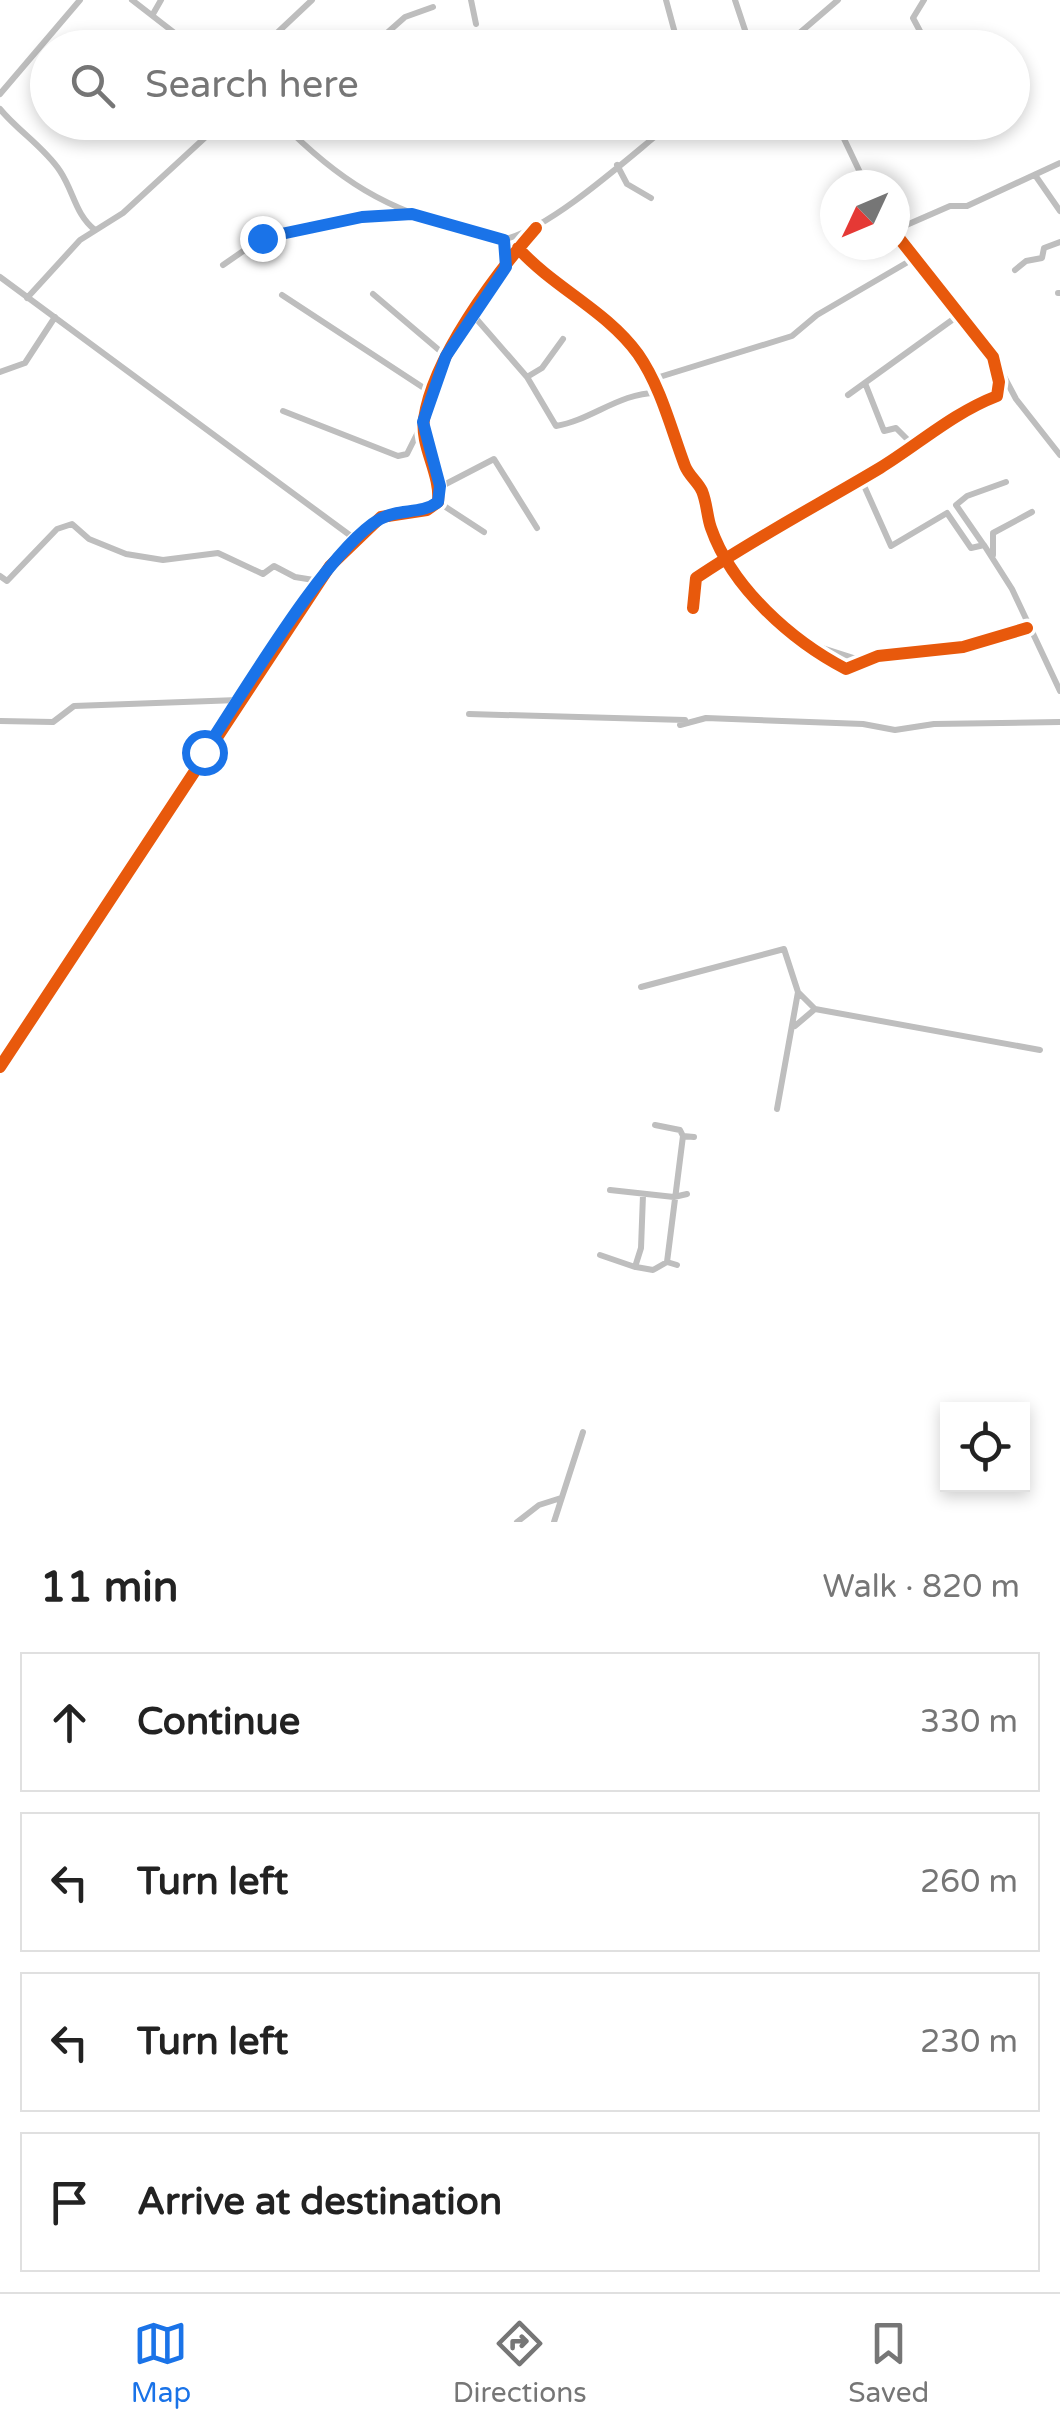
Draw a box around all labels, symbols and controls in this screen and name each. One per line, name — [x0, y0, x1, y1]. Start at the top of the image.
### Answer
search box — [30, 30, 1030, 140]
icon: search — [65, 58, 120, 113]
text: Search here — [145, 62, 359, 108]
north arrow — [820, 170, 910, 260]
route end — [240, 216, 286, 262]
route start — [182, 730, 228, 776]
map controls — [940, 1402, 1030, 1492]
button: locate — [940, 1402, 1030, 1492]
text: 11 min — [40, 1562, 178, 1613]
text: Walk · 820 m — [823, 1568, 1020, 1606]
icon: ahead — [42, 1695, 97, 1750]
text: Continue — [137, 1699, 300, 1745]
text: 330 m — [920, 1703, 1018, 1741]
icon: left — [42, 1855, 97, 1910]
text: Turn left — [137, 1859, 288, 1905]
text: 260 m — [920, 1863, 1018, 1901]
icon: left — [42, 2015, 97, 2070]
text: Turn left — [137, 2019, 288, 2065]
text: 230 m — [920, 2023, 1018, 2061]
icon: arrive — [42, 2175, 97, 2230]
text: Arrive at destination — [137, 2179, 502, 2225]
tab: Map — [131, 2316, 191, 2410]
tab: Directions — [453, 2316, 587, 2410]
tab: Saved — [848, 2316, 929, 2410]

